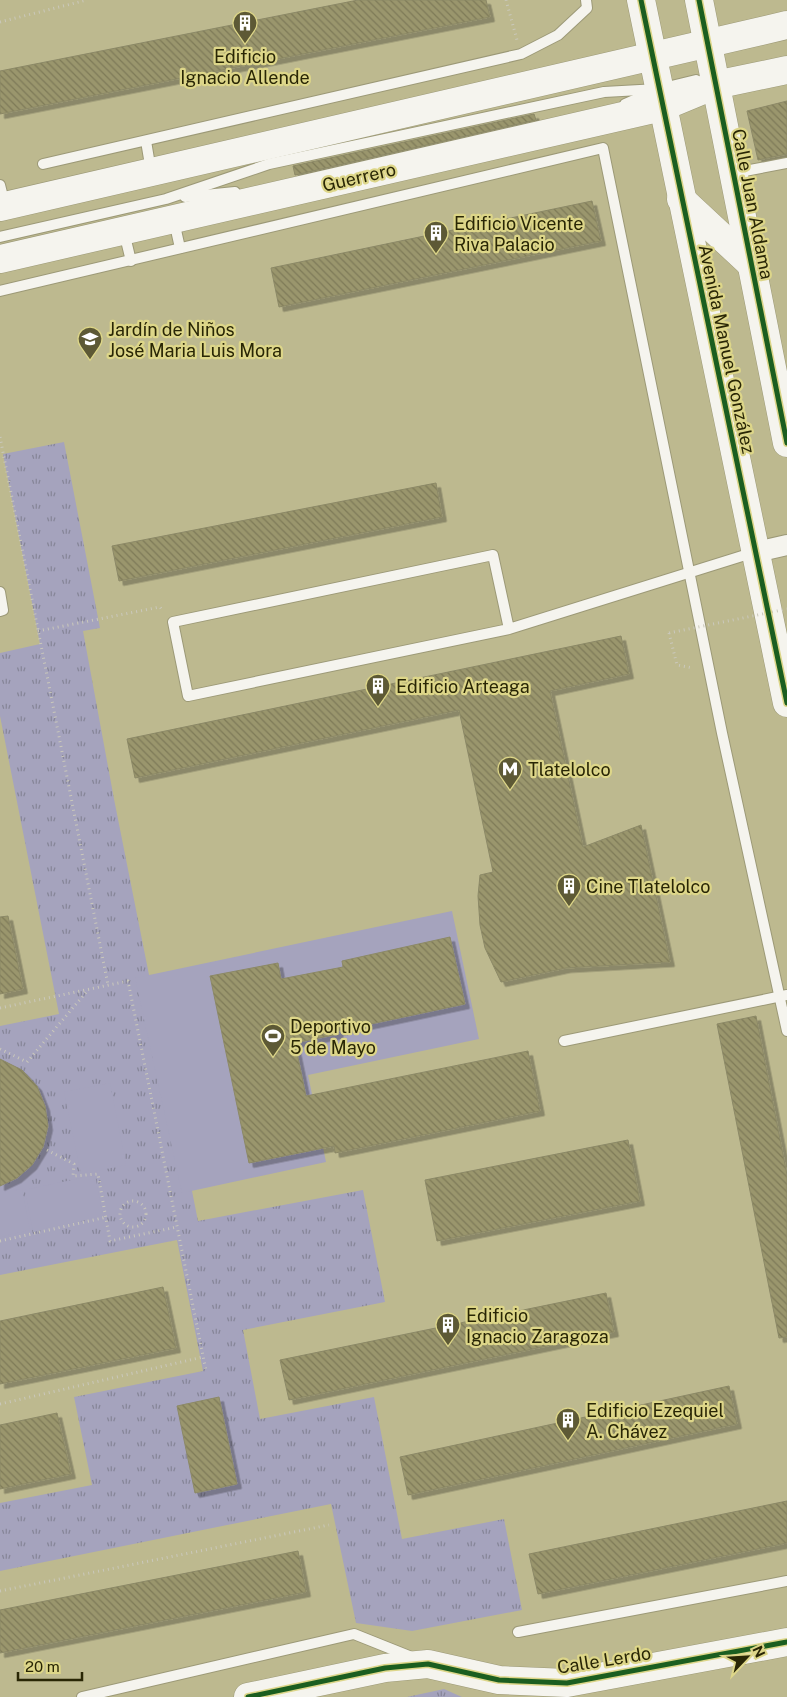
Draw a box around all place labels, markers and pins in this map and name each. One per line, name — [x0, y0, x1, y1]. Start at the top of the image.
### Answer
building icon: Edificio Ignacio Allende — [232, 10, 258, 44]
place label: Edificio Ignacio Allende — [180, 46, 310, 88]
place label: Edificio Vicente Riva Palacio — [454, 213, 584, 255]
building icon: Edificio Vicente Riva Palacio — [423, 220, 449, 254]
place label: Jardín de Niños José Maria Luis Mora — [108, 319, 282, 361]
school or university icon: Jardín de Niños José Maria Luis Mora — [77, 326, 103, 360]
building icon: Edificio Arteaga — [365, 673, 391, 707]
place label: Edificio Arteaga — [396, 676, 530, 697]
metro station icon: Tlatelolco — [497, 756, 523, 790]
place label: Tlatelolco — [528, 759, 611, 780]
building icon: Cine Tlatelolco — [556, 873, 582, 907]
place label: Cine Tlatelolco — [586, 876, 710, 897]
place label: Deportivo 5 de Mayo — [290, 1016, 376, 1058]
sports icon: Deportivo 5 de Mayo — [260, 1023, 286, 1057]
place label: Edificio Ignacio Zaragoza — [466, 1305, 609, 1347]
building icon: Edificio Ignacio Zaragoza — [435, 1312, 461, 1346]
place label: Edificio Ezequiel A. Chávez — [586, 1400, 724, 1442]
building icon: Edificio Ezequiel A. Chávez — [555, 1407, 581, 1441]

